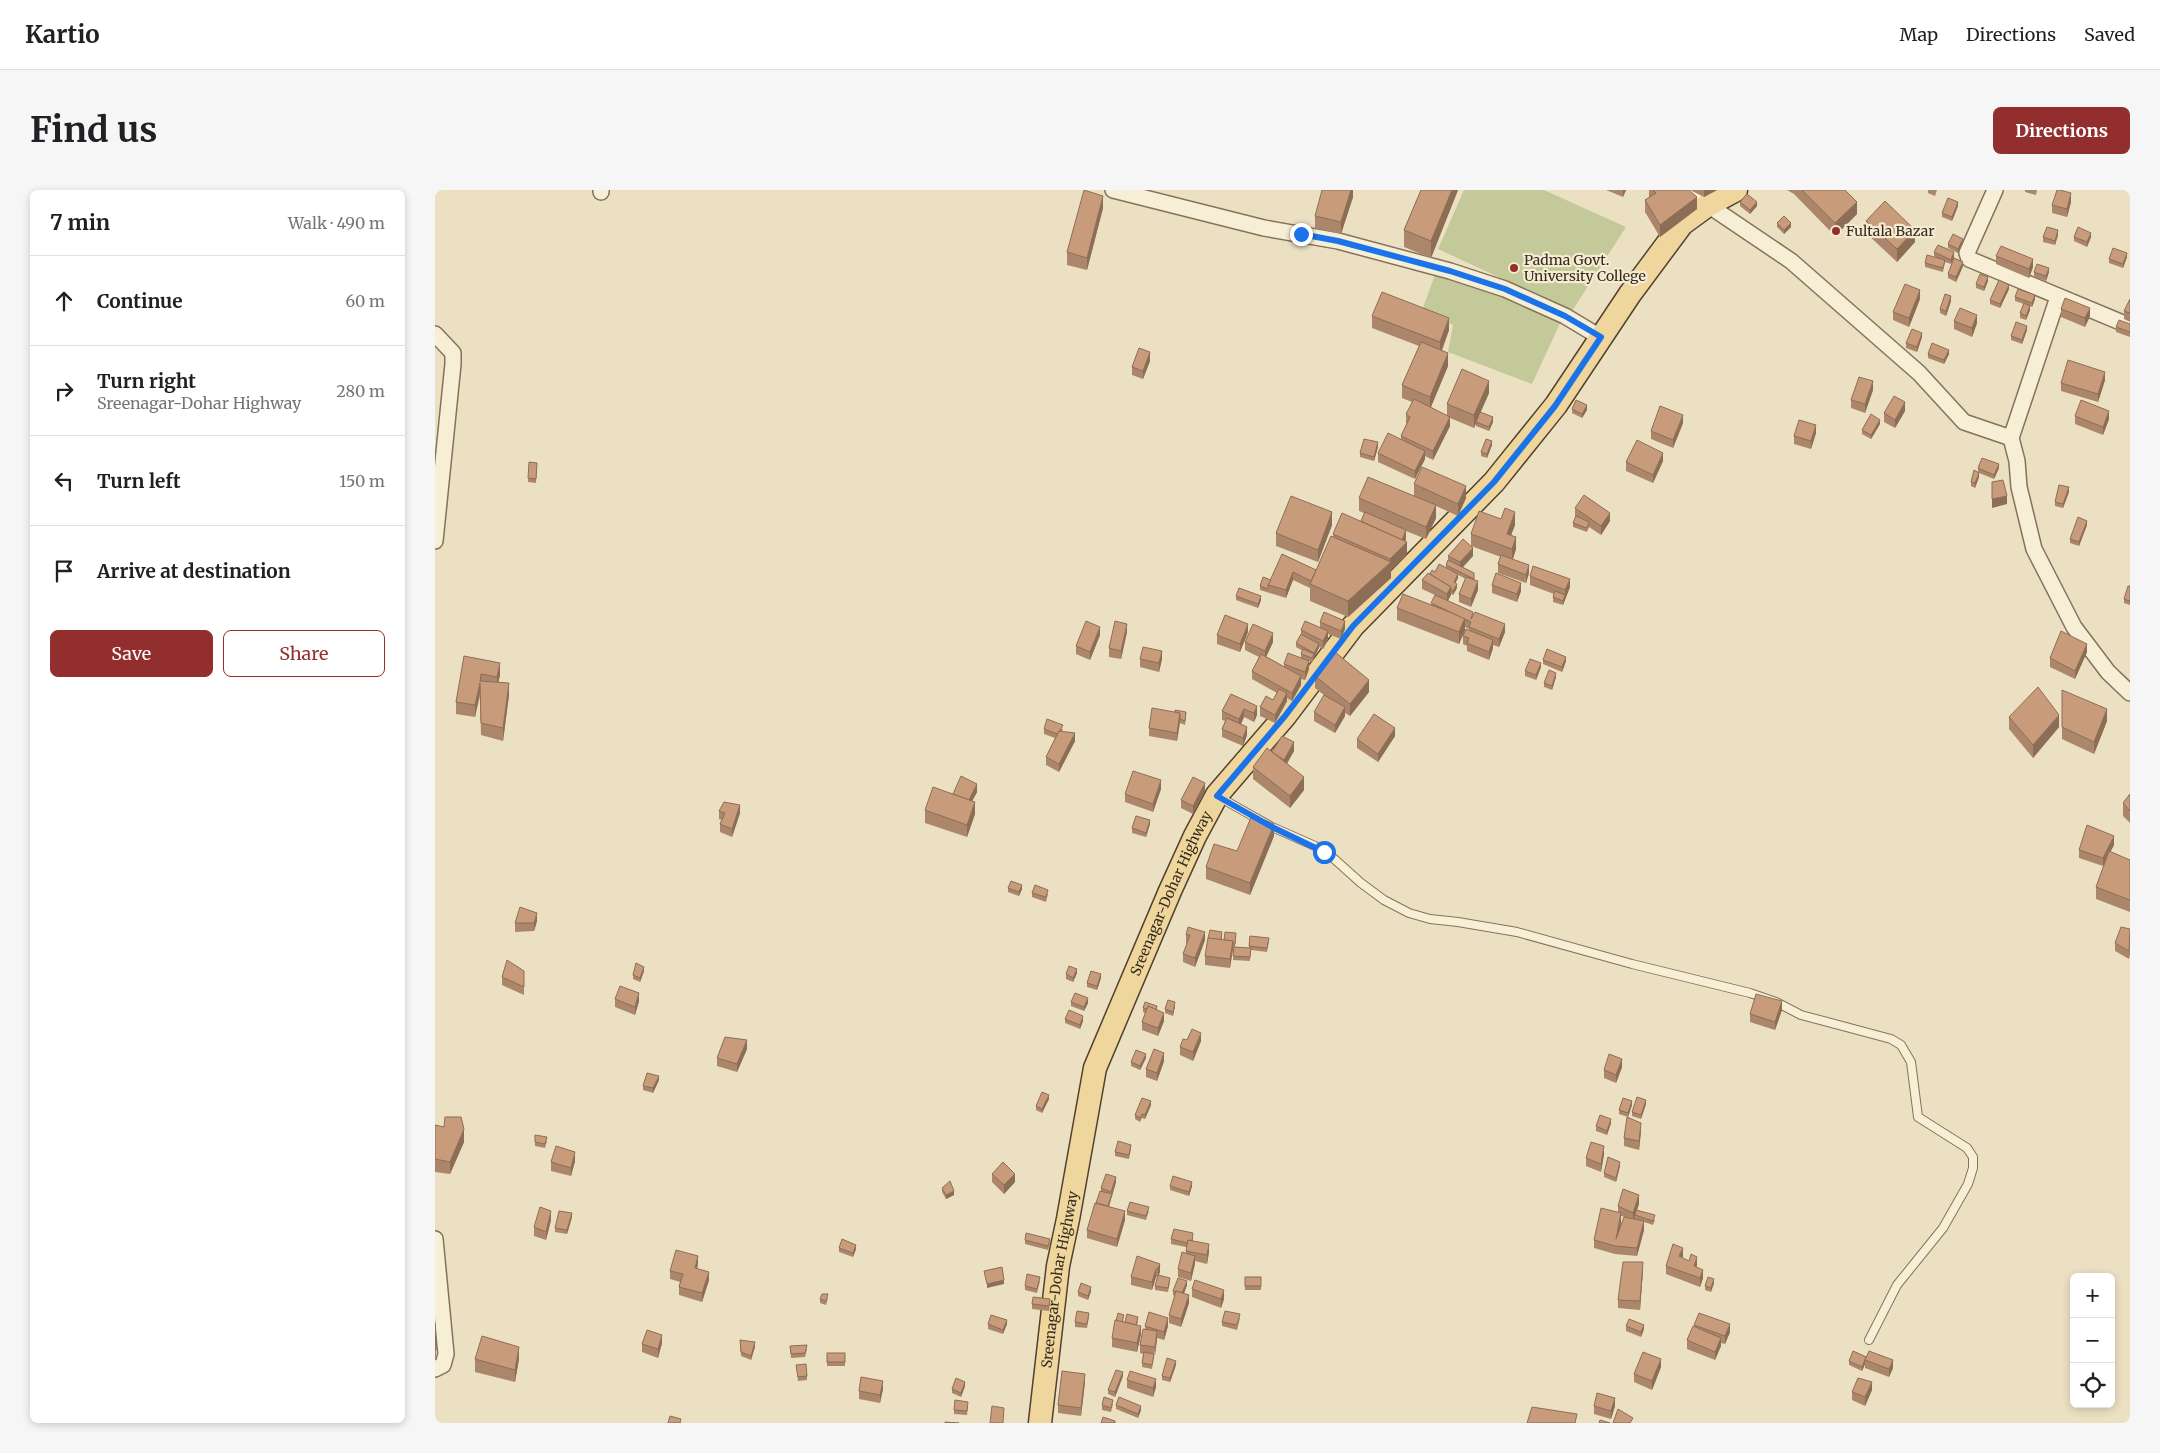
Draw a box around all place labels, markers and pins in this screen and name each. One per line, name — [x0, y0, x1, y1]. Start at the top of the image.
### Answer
place label: Fultala Bazar — [1846, 222, 1935, 240]
marker: Fultala Bazar — [1830, 225, 1842, 237]
place label: Padma Govt. University College — [1524, 251, 1646, 285]
marker: Padma Govt. University College — [1508, 262, 1520, 274]

